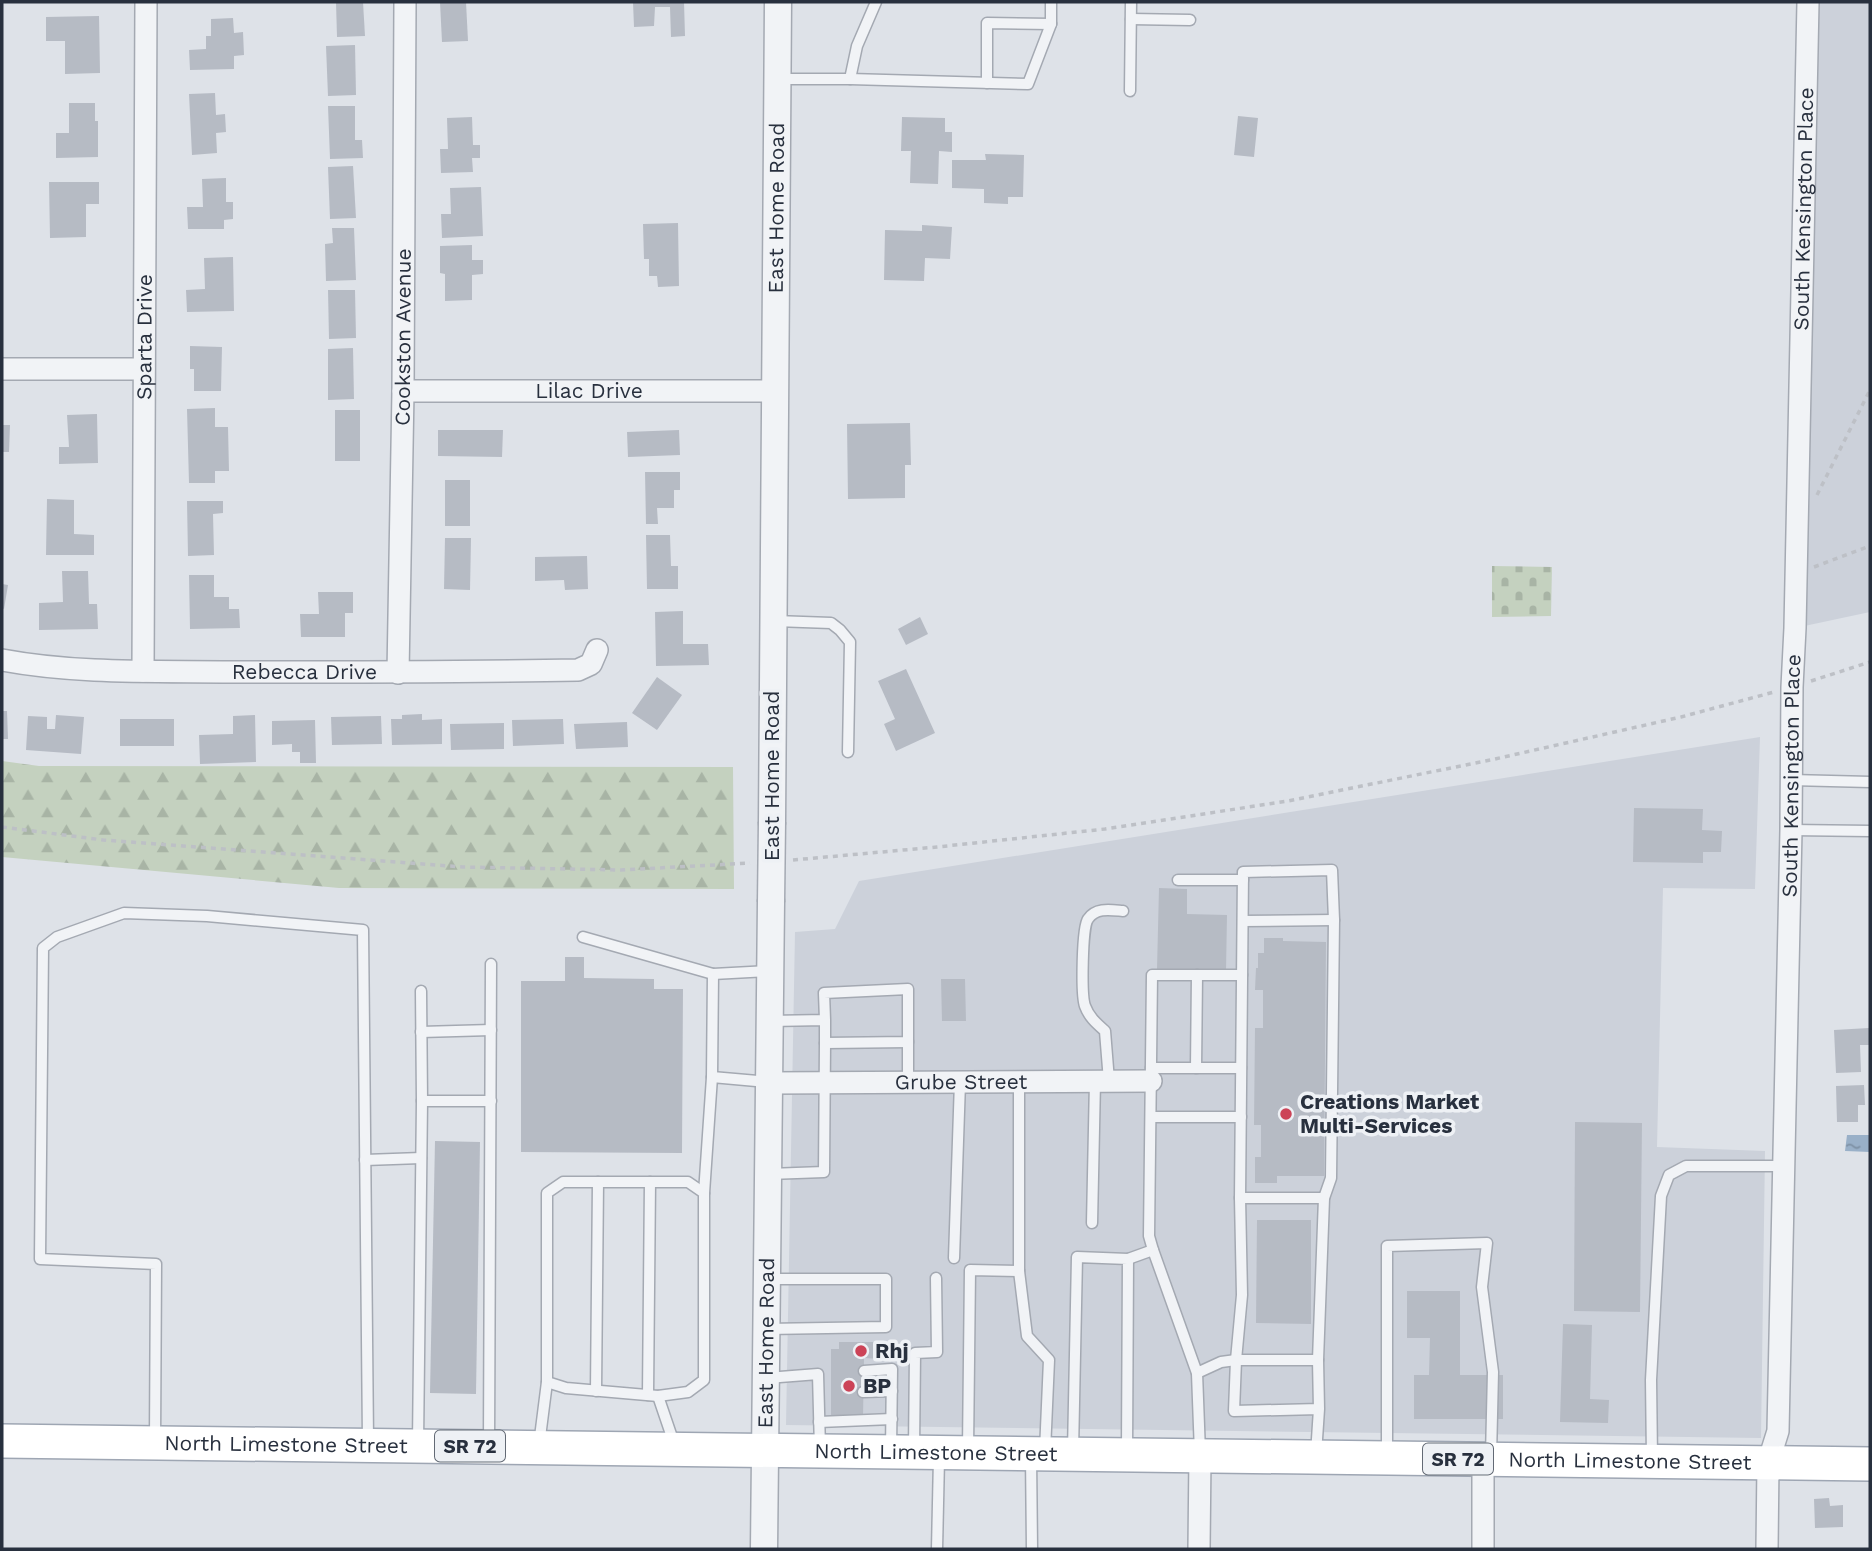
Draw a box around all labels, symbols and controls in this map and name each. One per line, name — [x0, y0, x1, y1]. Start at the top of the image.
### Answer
street label: South Kensington Place — [1788, 87, 1818, 331]
street label: East Home Road — [763, 123, 789, 294]
street label: Cookston Avenue — [389, 248, 416, 426]
street label: Sparta Drive — [131, 274, 157, 400]
street label: Lilac Drive — [535, 378, 643, 403]
street label: South Kensington Place — [1777, 653, 1806, 898]
street label: Rebecca Drive — [232, 659, 377, 684]
street label: East Home Road — [759, 691, 784, 861]
street label: Grube Street — [895, 1069, 1027, 1094]
place label: Creations Market Multi-Services — [1300, 1089, 1479, 1138]
marker: Creations Market Multi-Services — [1278, 1106, 1294, 1122]
street label: East Home Road — [752, 1257, 779, 1429]
place label: Rhj — [875, 1338, 909, 1363]
marker: Rhj — [853, 1343, 869, 1359]
place label: BP — [863, 1373, 891, 1398]
marker: BP — [841, 1378, 857, 1394]
street label: North Limestone Street — [164, 1430, 408, 1458]
road number: SR 72 — [435, 1430, 505, 1462]
street label: North Limestone Street — [814, 1438, 1058, 1466]
road number: SR 72 — [1423, 1443, 1493, 1474]
street label: North Limestone Street — [1508, 1447, 1752, 1475]

